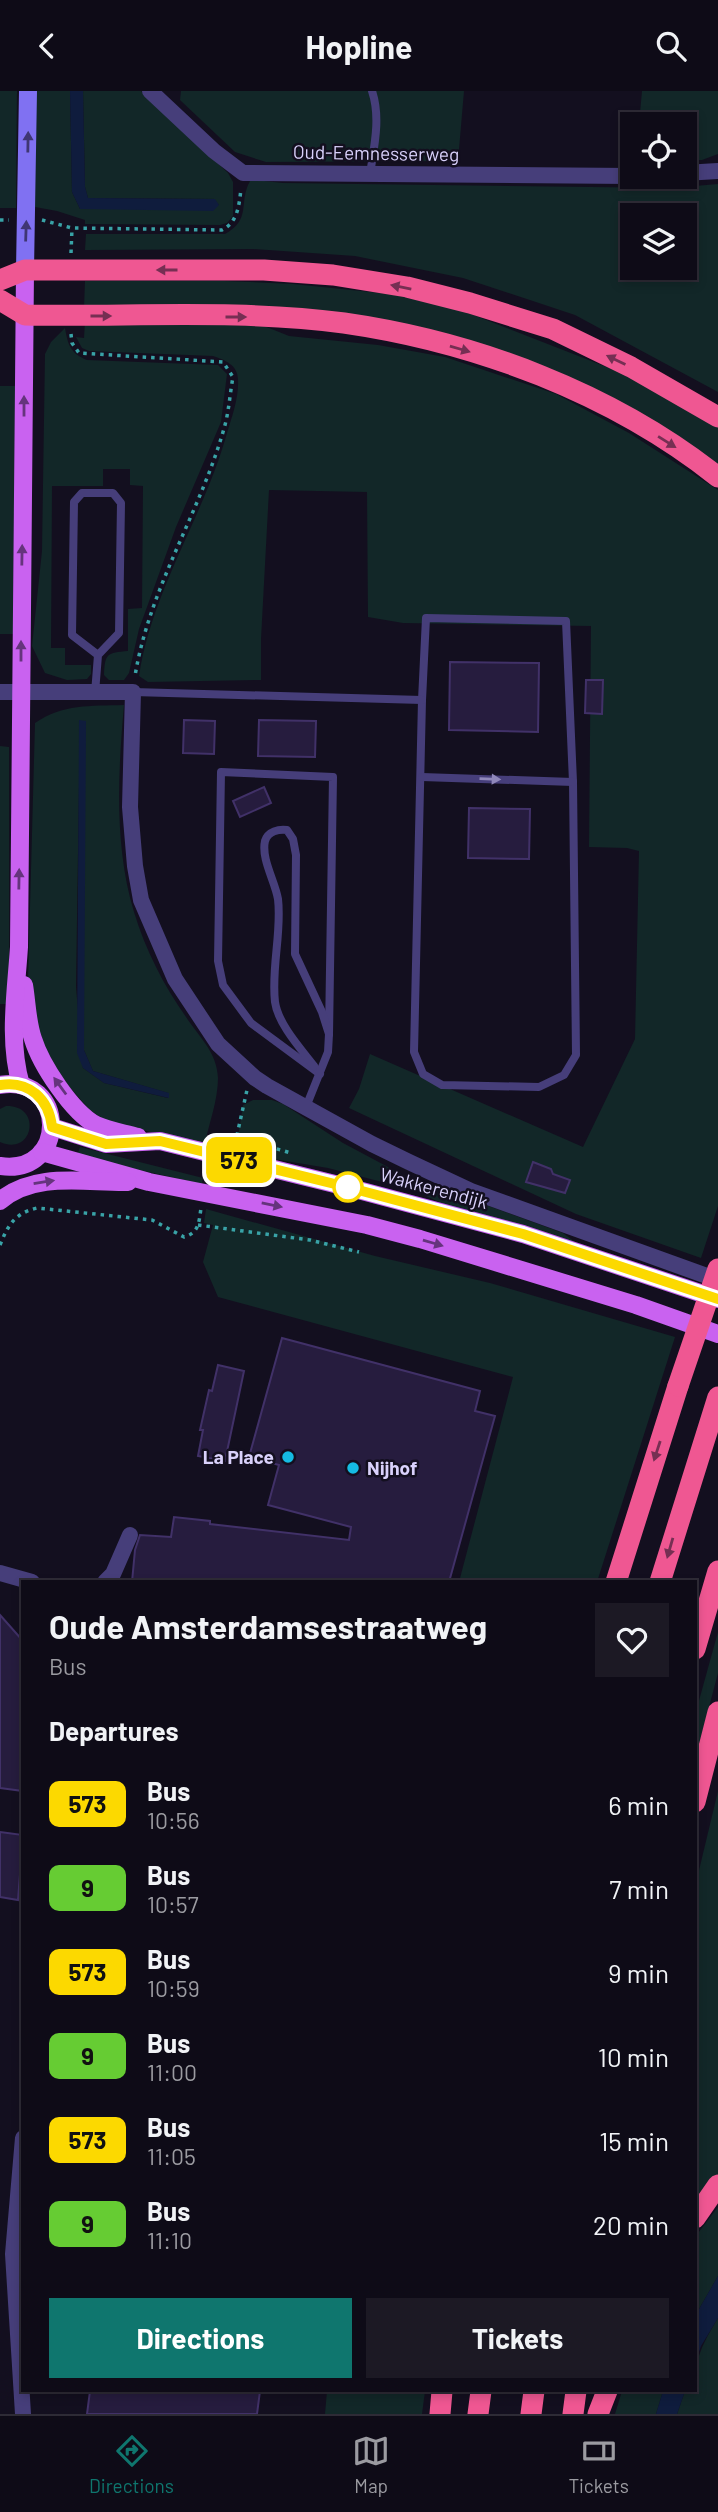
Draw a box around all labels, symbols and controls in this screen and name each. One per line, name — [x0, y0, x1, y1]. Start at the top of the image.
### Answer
icon: back — [28, 27, 66, 65]
text: Hopline — [306, 27, 412, 65]
icon: search — [652, 27, 690, 65]
map controls — [620, 112, 697, 280]
button: locate — [620, 112, 697, 189]
one-way arrow — [22, 131, 33, 153]
street label: Oud-Eemnesserweg — [293, 140, 459, 165]
button: layers — [620, 203, 697, 280]
one-way arrow — [21, 220, 32, 242]
one-way arrow — [156, 264, 178, 276]
one-way arrow — [390, 281, 412, 292]
one-way arrow — [91, 310, 113, 322]
one-way arrow — [225, 311, 247, 322]
one-way arrow — [450, 344, 471, 354]
one-way arrow — [606, 354, 626, 365]
one-way arrow — [18, 395, 30, 417]
one-way arrow — [657, 435, 677, 448]
one-way arrow — [16, 544, 28, 566]
one-way arrow — [15, 640, 27, 662]
one-way arrow — [479, 774, 501, 785]
one-way arrow — [13, 868, 25, 890]
one-way arrow — [53, 1077, 67, 1095]
line badge: 573 — [199, 1137, 279, 1183]
text: 573 — [220, 1145, 258, 1174]
street label: Wakkerendijk — [378, 1162, 491, 1213]
unlabelled marker — [333, 1172, 363, 1202]
one-way arrow — [33, 1177, 55, 1188]
one-way arrow — [261, 1200, 283, 1211]
one-way arrow — [422, 1238, 443, 1248]
one-way arrow — [651, 1441, 662, 1462]
place label: La Place — [203, 1445, 274, 1468]
marker: La Place — [280, 1449, 296, 1465]
place label: Nijhof — [367, 1456, 417, 1479]
marker: Nijhof — [345, 1460, 361, 1476]
one-way arrow — [665, 1538, 675, 1559]
button: heart — [595, 1603, 669, 1677]
text: Oude Amsterdamsestraatweg — [49, 1606, 487, 1646]
text: Bus — [49, 1652, 87, 1680]
text: Departures — [49, 1715, 179, 1746]
text: Bus — [147, 1775, 190, 1806]
text: 573 — [69, 1789, 106, 1818]
text: 6 min — [608, 1789, 669, 1820]
text: 10:56 — [147, 1806, 200, 1834]
text: Bus — [147, 1859, 190, 1890]
text: 9 — [81, 1873, 94, 1902]
text: 7 min — [609, 1873, 669, 1904]
text: 10:57 — [147, 1890, 199, 1918]
text: Bus — [147, 1943, 190, 1974]
text: 573 — [69, 1957, 106, 1986]
text: 9 min — [608, 1957, 669, 1988]
text: 10:59 — [147, 1974, 200, 2002]
text: Bus — [147, 2027, 190, 2058]
text: 9 — [81, 2041, 94, 2070]
text: 10 min — [598, 2041, 669, 2072]
text: 11:00 — [147, 2058, 197, 2086]
text: Bus — [147, 2111, 190, 2142]
text: 573 — [69, 2125, 106, 2154]
text: 15 min — [599, 2125, 669, 2156]
text: 11:05 — [147, 2142, 196, 2170]
text: Bus — [147, 2195, 190, 2226]
text: 9 — [81, 2209, 94, 2238]
text: 20 min — [593, 2209, 669, 2240]
text: 11:10 — [147, 2226, 192, 2254]
button: Directions — [49, 2298, 352, 2378]
button: Tickets — [366, 2298, 669, 2378]
tab: Directions — [89, 2432, 174, 2497]
tab: Map — [352, 2432, 390, 2497]
tab: Tickets — [568, 2432, 629, 2497]

